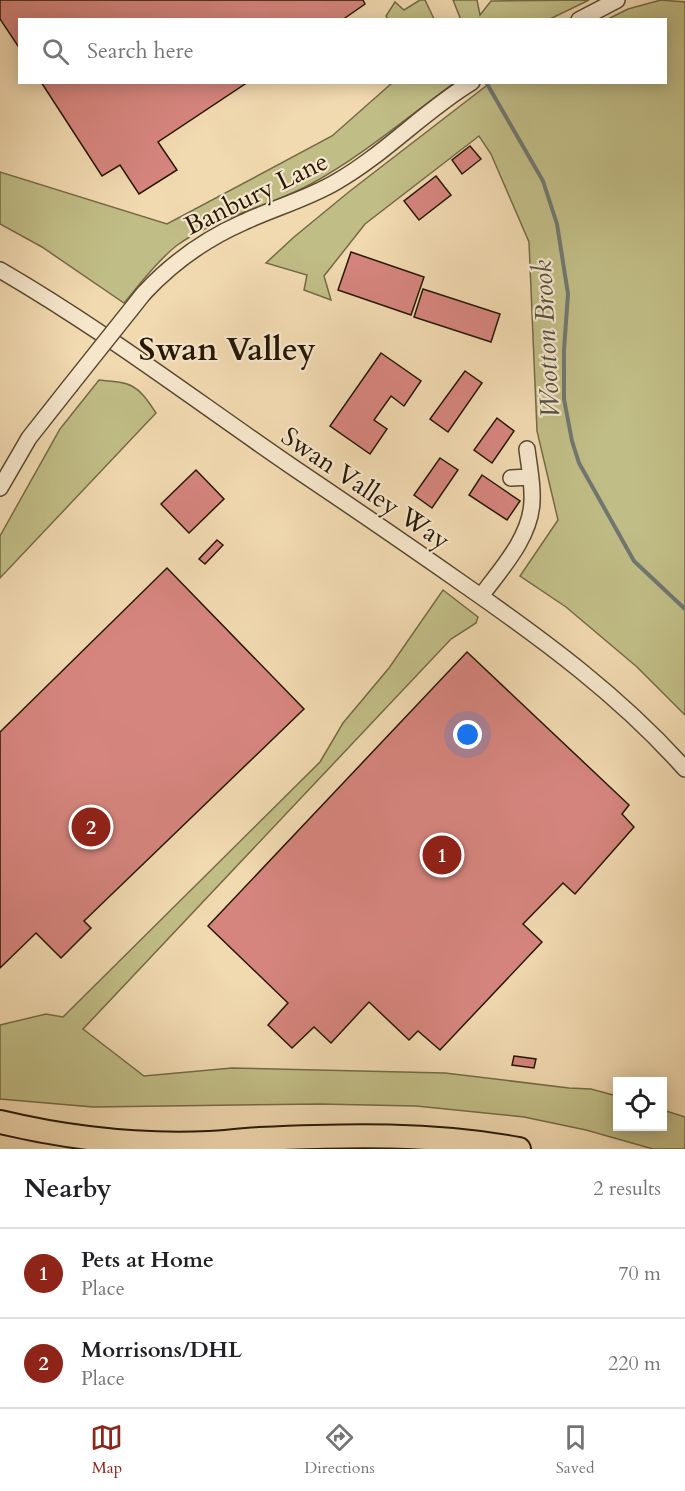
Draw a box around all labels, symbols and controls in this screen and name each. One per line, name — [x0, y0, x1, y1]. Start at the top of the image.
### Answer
search box — [18, 18, 667, 84]
icon: search — [39, 35, 72, 68]
text: Search here — [87, 36, 194, 66]
street label: Banbury Lane — [179, 144, 334, 243]
water label: Wootton Brook — [524, 258, 569, 419]
district label: Swan Valley — [138, 328, 316, 372]
street label: Swan Valley Way — [274, 419, 457, 558]
your location — [453, 720, 482, 749]
pin: 2 — [72, 804, 110, 850]
pin: 1 — [422, 832, 462, 878]
map controls — [613, 1077, 667, 1131]
button: locate — [613, 1077, 667, 1131]
text: Nearby — [24, 1171, 112, 1206]
text: 2 results — [593, 1175, 661, 1202]
text: Pets at Home — [81, 1245, 214, 1275]
text: 1 — [38, 1260, 49, 1287]
text: 70 m — [618, 1260, 661, 1287]
text: Place — [81, 1275, 125, 1302]
text: Morrisons/DHL — [81, 1335, 242, 1365]
text: 2 — [38, 1350, 49, 1377]
text: 220 m — [608, 1350, 661, 1377]
text: Place — [81, 1365, 125, 1392]
tab: Map — [90, 1421, 123, 1479]
tab: Directions — [304, 1421, 375, 1479]
tab: Saved — [556, 1421, 595, 1479]

